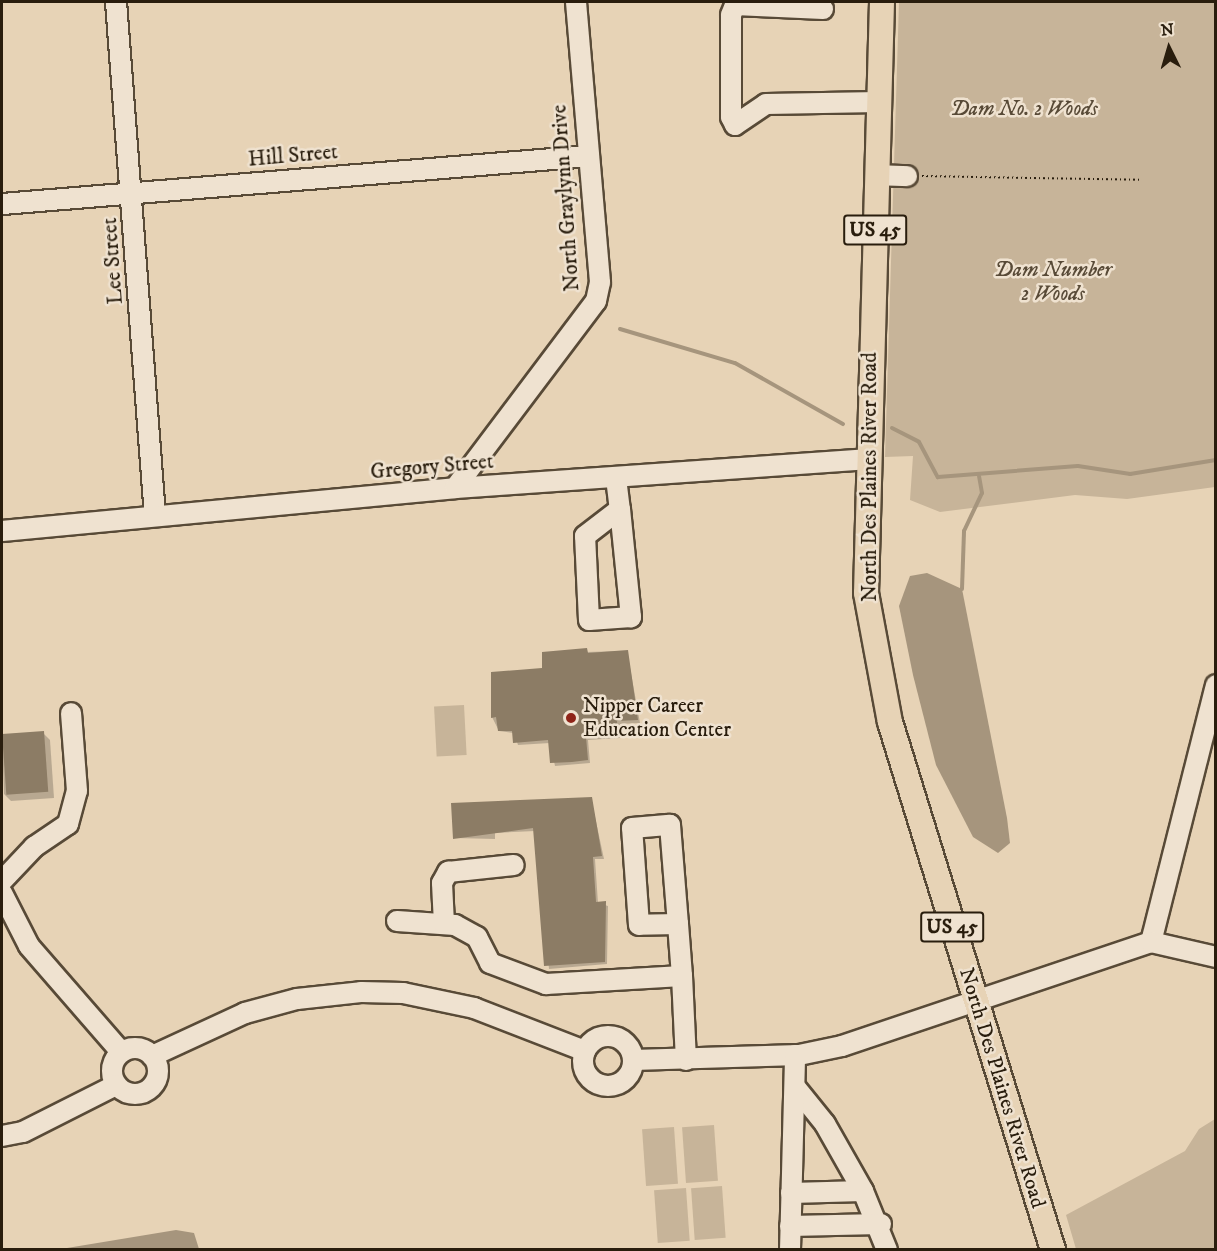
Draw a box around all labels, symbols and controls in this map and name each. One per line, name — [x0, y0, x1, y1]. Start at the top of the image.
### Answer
north arrow — [1139, 18, 1199, 78]
text: N — [1160, 20, 1175, 41]
park label: Dam No. 2 Woods — [950, 96, 1098, 122]
street label: North Graylynn Drive — [547, 104, 585, 292]
street label: Hill Street — [247, 140, 339, 172]
road number: US 45 — [842, 213, 908, 247]
street label: Lee Street — [97, 217, 129, 305]
park label: Dam Number 2 Woods — [994, 257, 1112, 307]
street label: North Des Plaines River Road — [857, 352, 883, 602]
street label: Gregory Street — [369, 449, 495, 485]
place label: Nipper Career Education Center — [583, 693, 731, 743]
marker: Nipper Career Education Center — [564, 711, 578, 725]
road number: US 45 — [919, 910, 985, 944]
street label: North Des Plaines River Road — [953, 965, 1051, 1211]

